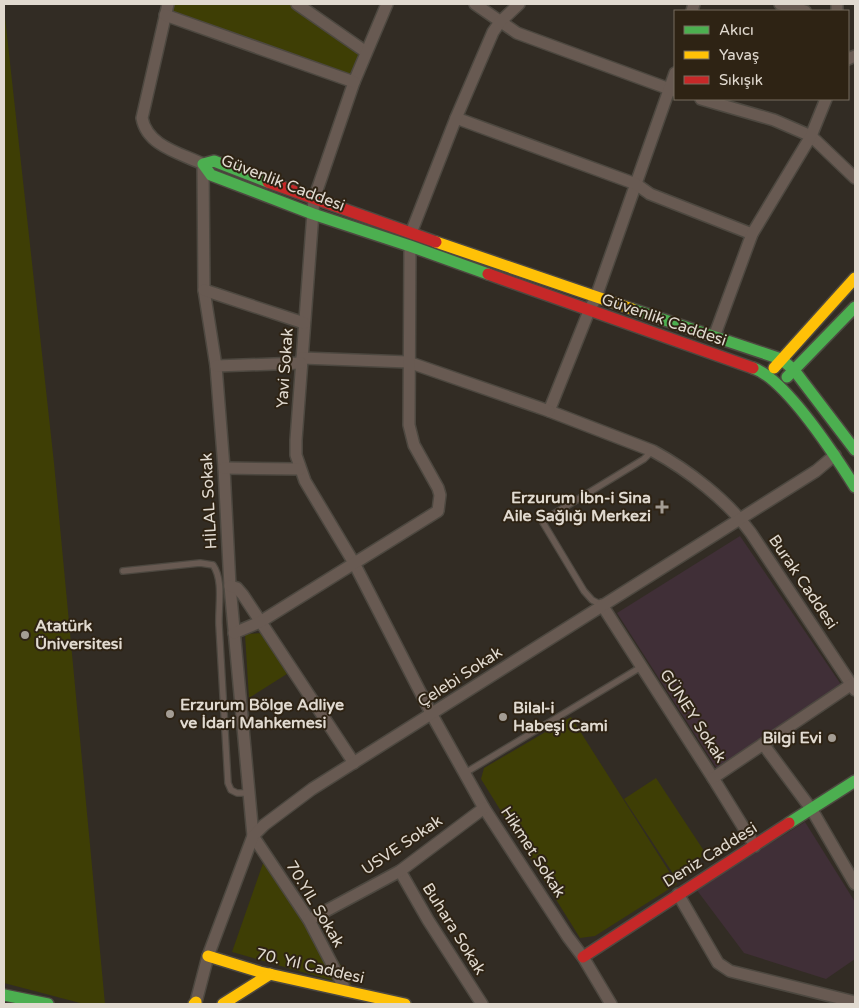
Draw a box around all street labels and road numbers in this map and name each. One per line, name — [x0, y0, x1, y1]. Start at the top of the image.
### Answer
street label: Güvenlik Caddesi — [218, 150, 348, 216]
street label: Güvenlik Caddesi — [599, 289, 729, 351]
street label: Yavi Sokak — [272, 327, 298, 409]
street label: HİLAL Sokak — [196, 452, 222, 550]
street label: Burak Caddesi — [764, 531, 842, 633]
street label: Çelebi Sokak — [414, 642, 506, 712]
street label: GÜNEY Sokak — [655, 665, 731, 767]
street label: Hikmet Sokak — [496, 803, 570, 901]
street label: USVE Sokak — [358, 810, 446, 879]
street label: Deniz Caddesi — [659, 818, 761, 892]
street label: 70.YIL Sokak — [281, 857, 349, 951]
street label: Buhara Sokak — [418, 879, 490, 979]
street label: 70. Yıl Caddesi — [254, 944, 366, 988]

